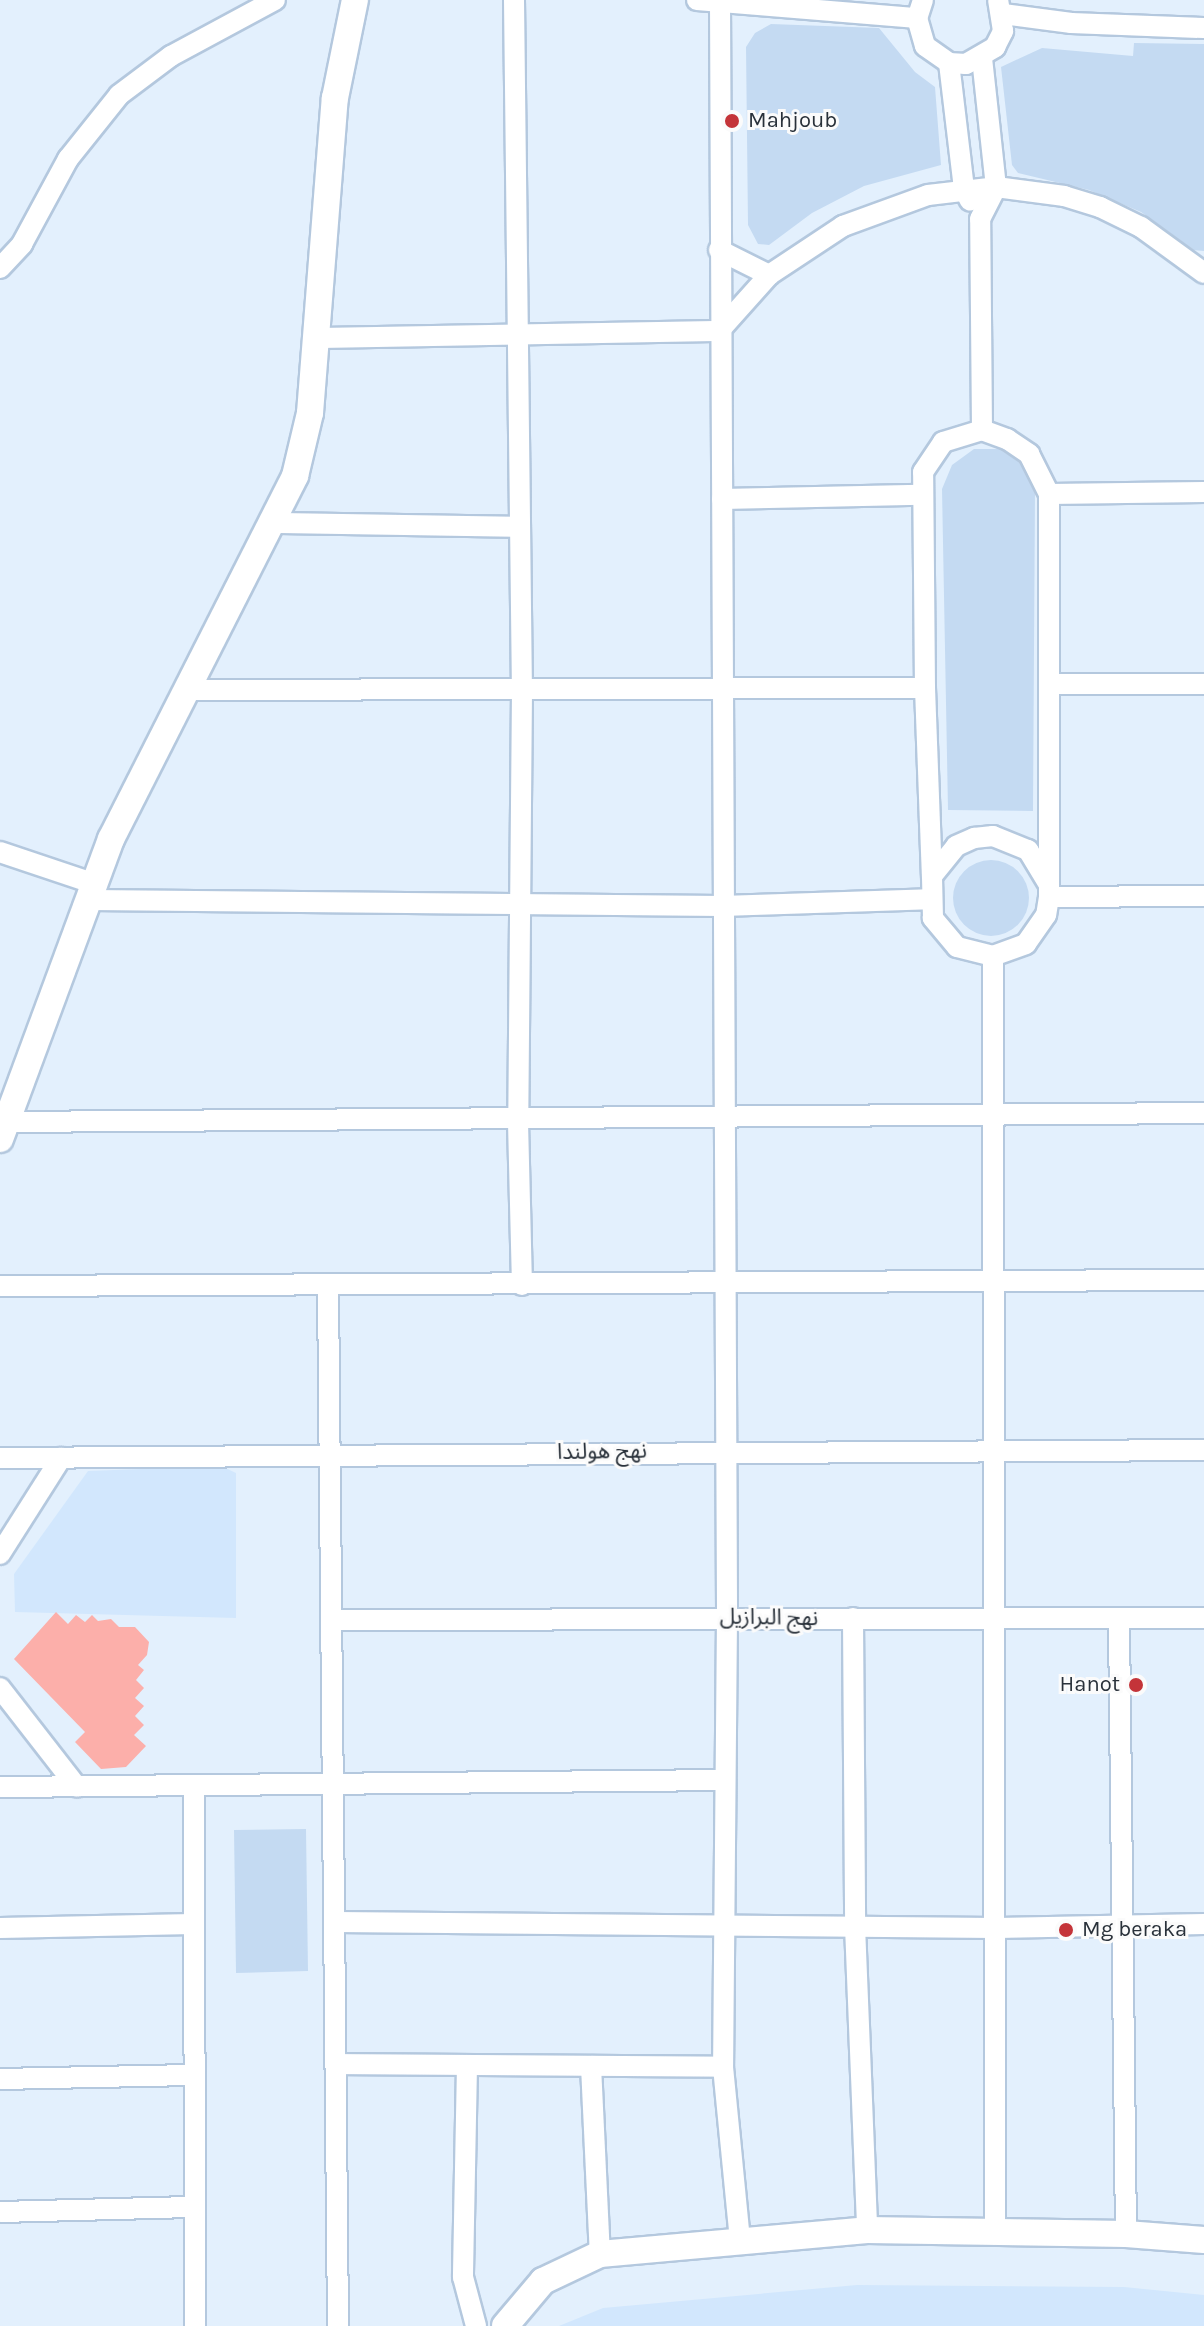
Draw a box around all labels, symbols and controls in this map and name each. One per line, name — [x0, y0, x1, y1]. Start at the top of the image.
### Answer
place label: Mahjoub — [748, 108, 837, 134]
marker: Mahjoub — [723, 112, 741, 130]
street label: نهج هولندا — [557, 1438, 647, 1466]
street label: نهج البرازيل — [720, 1604, 818, 1632]
place label: Hanot — [1060, 1672, 1120, 1698]
marker: Hanot — [1127, 1676, 1145, 1694]
place label: Mg beraka — [1082, 1917, 1187, 1943]
marker: Mg beraka — [1057, 1921, 1075, 1939]

